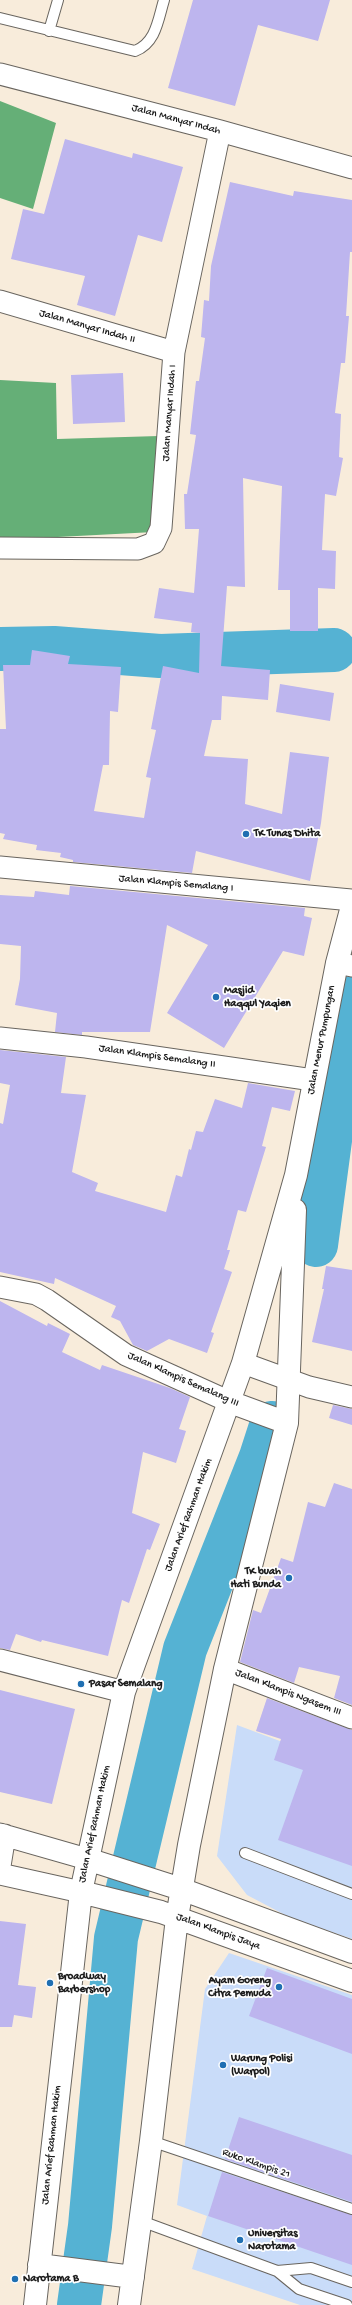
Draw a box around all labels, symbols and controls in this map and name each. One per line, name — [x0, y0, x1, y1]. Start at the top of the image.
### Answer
street label: Jalan Manyar Indah — [130, 102, 222, 138]
street label: Jalan Manyar Indah II — [37, 307, 137, 347]
street label: Jalan Manyar Indah I — [160, 364, 180, 462]
place label: TK Tunas Dhita — [254, 827, 320, 841]
marker: TK Tunas Dhita — [241, 829, 251, 839]
street label: Jalan Klampis Semalang I — [118, 872, 234, 896]
place label: Masjid Haqqul Yaqien — [224, 984, 291, 1010]
street label: Jalan Menur Pumpungan — [305, 984, 339, 1096]
marker: Masjid Haqqul Yaqien — [211, 992, 221, 1002]
street label: Jalan Klampis Semalang II — [98, 1042, 216, 1072]
street label: Jalan Klampis Semalang III — [125, 1349, 241, 1411]
street label: Jalan Arief Rahman Hakim — [162, 1456, 216, 1574]
place label: TK buah Hati Bunda — [231, 1565, 281, 1591]
marker: TK buah Hati Bunda — [284, 1573, 294, 1583]
street label: Jalan Klampis Ngasem III — [233, 1667, 343, 1719]
place label: Pasar Semalang — [89, 1677, 163, 1691]
marker: Pasar Semalang — [76, 1679, 86, 1689]
street label: Jalan Arief Rahman Hakim — [76, 1764, 114, 1884]
street label: Jalan Klampis Jaya — [174, 1911, 262, 1953]
place label: Broadway Barbershop — [58, 1970, 110, 1996]
place label: Ayam Goreng Citra Pemuda — [208, 1974, 271, 2000]
marker: Broadway Barbershop — [45, 1978, 55, 1988]
marker: Ayam Goreng Citra Pemuda — [274, 1982, 284, 1992]
place label: Warung Polisi (Warpol) — [231, 2052, 293, 2078]
marker: Warung Polisi (Warpol) — [218, 2060, 228, 2070]
street label: Jalan Arief Rahman Hakim — [39, 2085, 65, 2205]
street label: Ruko Klampis 21 — [220, 2146, 292, 2182]
place label: Universitas Narotama — [248, 2227, 297, 2253]
marker: Universitas Narotama — [235, 2235, 245, 2245]
place label: Narotama B — [23, 2272, 79, 2286]
marker: Narotama B — [10, 2274, 20, 2284]

